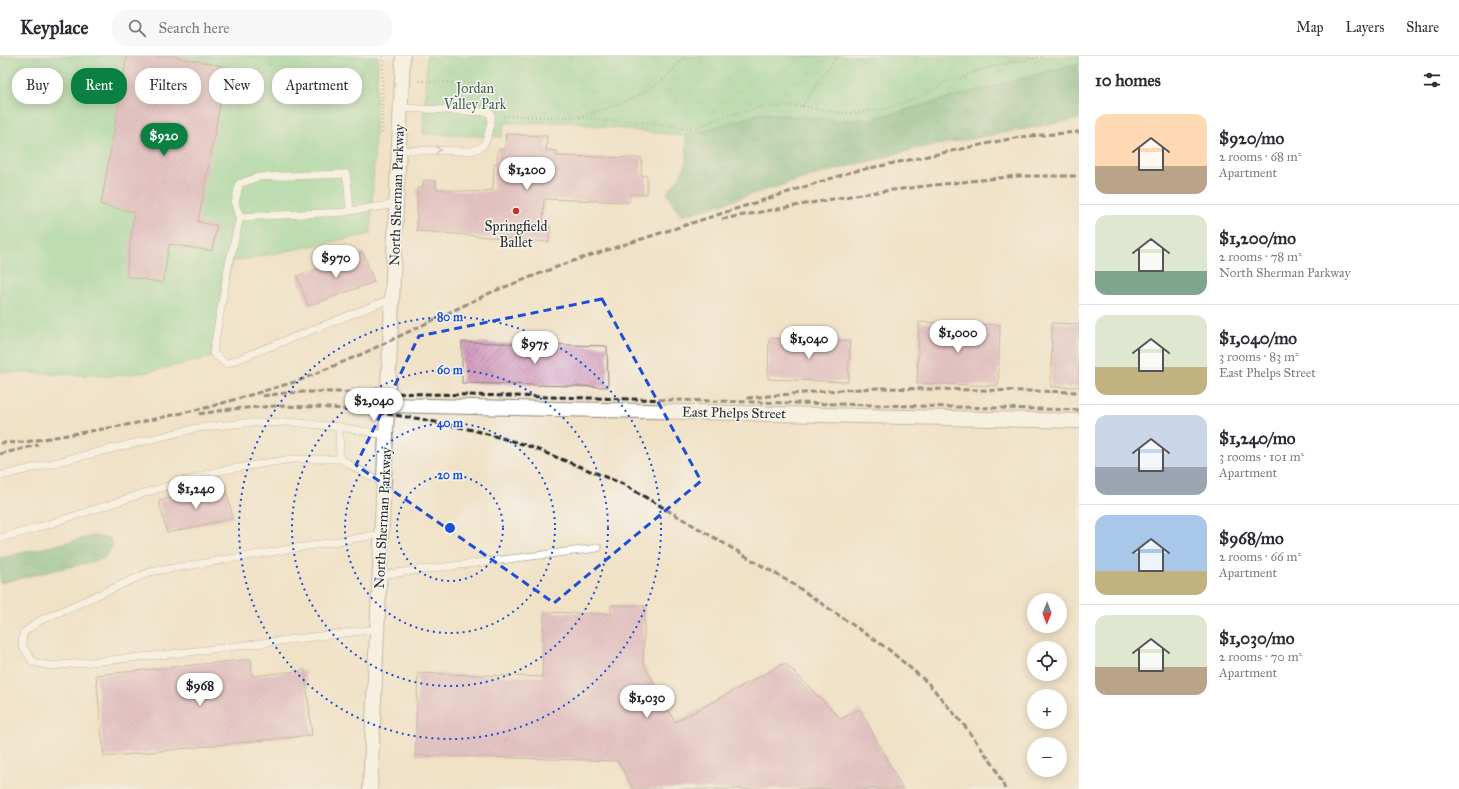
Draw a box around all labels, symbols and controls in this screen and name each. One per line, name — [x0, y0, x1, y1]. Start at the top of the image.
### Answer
search box — [112, 10, 392, 46]
text: Keyplace — [20, 16, 88, 39]
icon: search — [126, 17, 148, 39]
text: Search here — [158, 19, 229, 37]
text: Map — [1296, 19, 1324, 36]
text: Layers — [1346, 19, 1384, 36]
text: Share — [1406, 19, 1439, 36]
chip: Buy — [12, 68, 63, 104]
chip: Rent — [71, 68, 127, 104]
chip: Filters — [135, 68, 201, 104]
chip: New — [209, 68, 264, 104]
chip: Apartment — [272, 68, 362, 104]
icon: filters — [1421, 69, 1443, 91]
text: 10 homes — [1095, 70, 1161, 91]
park label: Jordan Valley Park — [443, 80, 507, 113]
pin: $920 — [140, 123, 188, 157]
street label: North Sherman Parkway — [386, 124, 408, 266]
text: $920 — [150, 128, 178, 144]
text: $920/mo — [1219, 128, 1284, 149]
icon: home — [1127, 130, 1175, 178]
one-way arrow — [435, 146, 441, 155]
text: 2 rooms · 68 m² — [1219, 149, 1301, 165]
pin: $1,200 — [494, 157, 560, 191]
text: $1,200 — [508, 162, 546, 178]
text: Apartment — [1219, 165, 1277, 181]
marker: Springfield Ballet — [511, 206, 521, 216]
place label: Springfield Ballet — [485, 218, 547, 251]
text: $1,200/mo — [1219, 228, 1296, 249]
icon: home — [1127, 231, 1175, 279]
pin: $970 — [312, 245, 360, 279]
text: 2 rooms · 78 m² — [1219, 249, 1302, 265]
text: $970 — [321, 250, 351, 266]
text: North Sherman Parkway — [1219, 265, 1351, 281]
text: 80 m — [437, 310, 464, 324]
pin: $1,000 — [925, 320, 991, 354]
text: $1,000 — [939, 325, 978, 341]
pin: $1,040 — [776, 326, 842, 360]
text: $1,040/mo — [1219, 328, 1297, 349]
pin: $975 — [511, 331, 559, 365]
text: $1,040 — [790, 331, 828, 347]
icon: home — [1127, 331, 1175, 379]
text: $975 — [521, 336, 549, 352]
text: 3 rooms · 83 m² — [1219, 349, 1299, 365]
text: 60 m — [437, 363, 464, 377]
text: East Phelps Street — [1219, 365, 1316, 381]
pin: $2,040 — [341, 388, 407, 422]
text: $2,040 — [354, 393, 394, 409]
street label: East Phelps Street — [682, 404, 786, 422]
text: 40 m — [437, 416, 464, 431]
text: $1,240/mo — [1219, 428, 1296, 449]
icon: home — [1127, 431, 1175, 479]
street label: North Sherman Parkway — [371, 446, 395, 589]
text: 3 rooms · 101 m² — [1219, 449, 1304, 465]
text: Apartment — [1219, 465, 1277, 481]
text: 20 m — [437, 468, 464, 482]
pin: $1,240 — [163, 476, 229, 510]
text: $1,240 — [177, 481, 215, 497]
centre of rings — [443, 521, 457, 535]
text: $968/mo — [1219, 528, 1284, 549]
icon: home — [1127, 531, 1175, 579]
text: 2 rooms · 66 m² — [1219, 549, 1301, 565]
text: Apartment — [1219, 565, 1277, 581]
north arrow — [1027, 593, 1067, 633]
map controls — [1027, 593, 1067, 777]
text: $1,030/mo — [1219, 628, 1294, 649]
icon: home — [1127, 631, 1175, 679]
button: locate — [1027, 641, 1067, 681]
text: 2 rooms · 70 m² — [1219, 649, 1302, 665]
text: Apartment — [1219, 665, 1277, 681]
pin: $968 — [176, 673, 224, 707]
text: $968 — [186, 678, 214, 694]
pin: $1,030 — [614, 685, 680, 719]
button: + — [1027, 689, 1067, 729]
text: $1,030 — [629, 690, 665, 706]
button: − — [1027, 737, 1067, 777]

